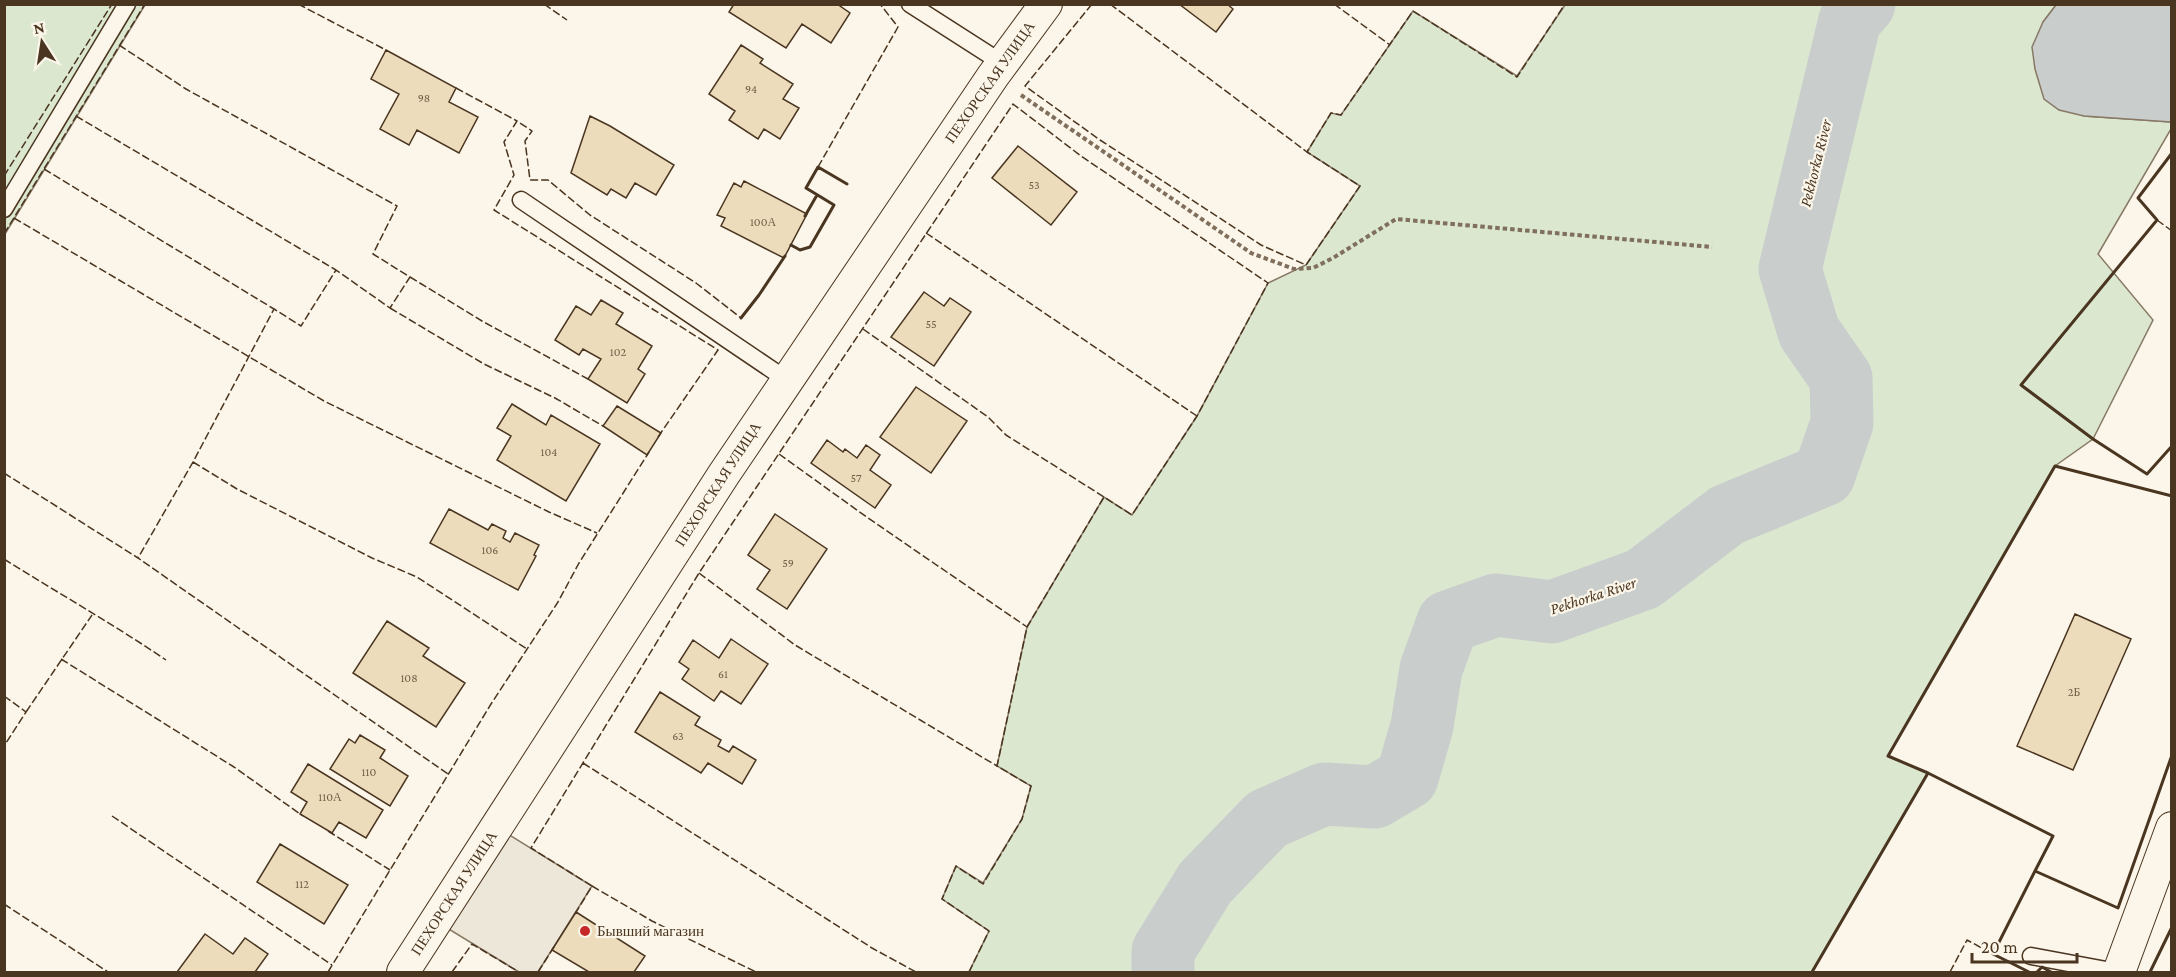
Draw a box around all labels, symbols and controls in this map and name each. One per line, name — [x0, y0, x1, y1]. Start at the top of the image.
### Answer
north arrow — [12, 12, 72, 72]
text: N — [32, 18, 46, 37]
street label: ПЕХОРСКАЯ УЛИЦА — [942, 18, 1038, 146]
house number: 94 — [745, 82, 757, 96]
house number: 98 — [418, 91, 430, 105]
water label: Pekhorka River — [1796, 117, 1835, 209]
house number: 53 — [1028, 178, 1040, 192]
house number: 100А — [750, 215, 776, 229]
house number: 55 — [925, 317, 937, 331]
house number: 102 — [610, 345, 626, 359]
street label: ПЕХОРСКАЯ УЛИЦА — [672, 419, 764, 549]
house number: 104 — [541, 445, 557, 459]
house number: 57 — [851, 471, 862, 485]
house number: 106 — [482, 543, 498, 557]
house number: 59 — [782, 556, 794, 570]
water label: Pekhorka River — [1548, 573, 1639, 617]
house number: 61 — [718, 667, 728, 681]
house number: 108 — [400, 671, 418, 685]
house number: 2Б — [2068, 685, 2080, 699]
house number: 63 — [672, 729, 684, 743]
house number: 110 — [362, 765, 377, 779]
house number: 110А — [318, 790, 342, 804]
street label: ПЕХОРСКАЯ УЛИЦА — [408, 828, 500, 958]
house number: 112 — [295, 877, 309, 891]
place label: Бывший магазин — [597, 923, 704, 939]
marker: Бывший магазин — [578, 924, 592, 938]
scale bar — [1972, 926, 2077, 964]
text: 20 m — [1981, 937, 2018, 957]

